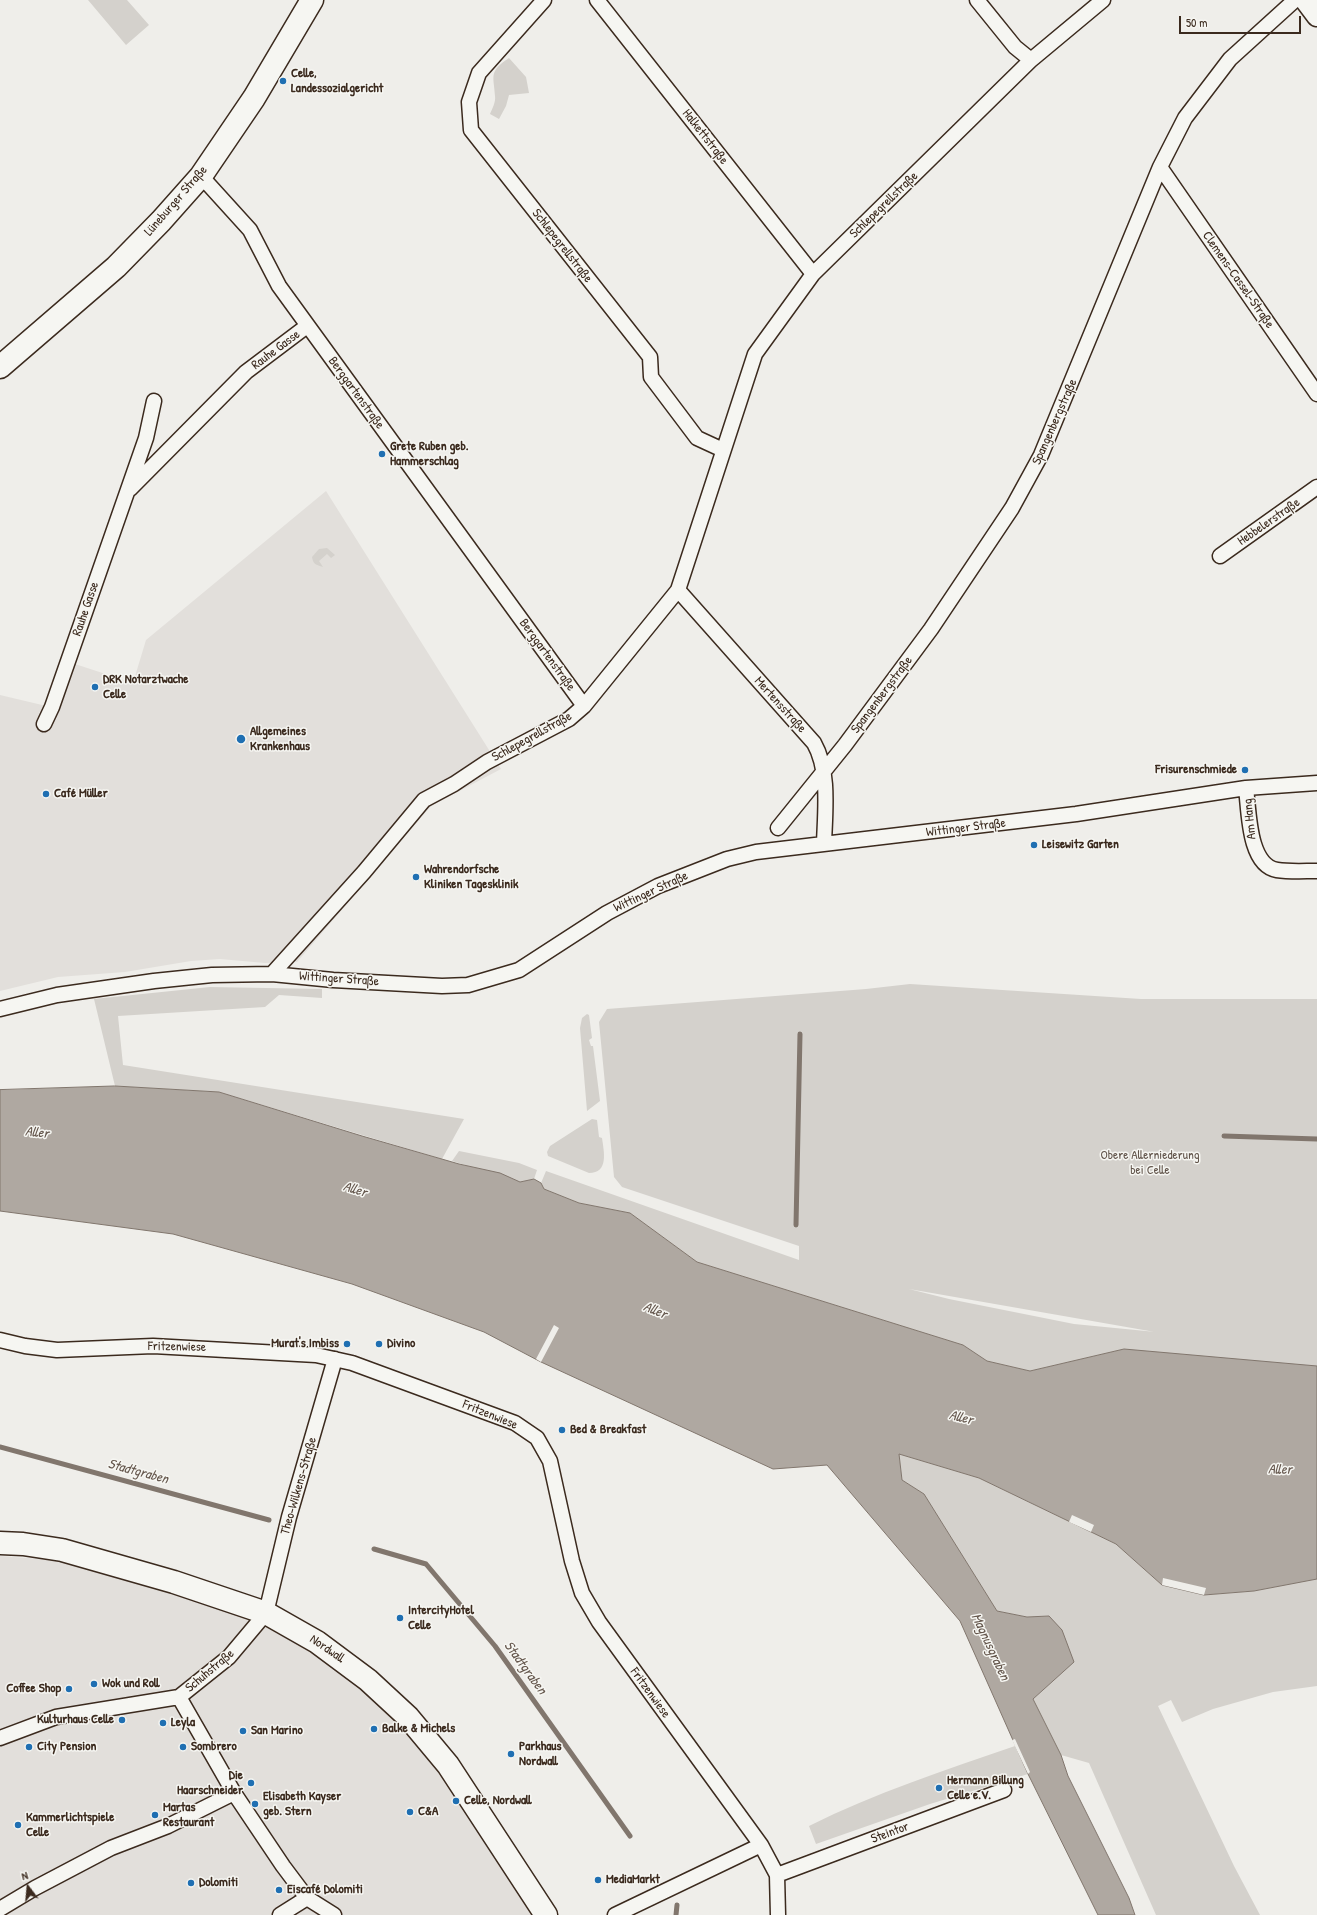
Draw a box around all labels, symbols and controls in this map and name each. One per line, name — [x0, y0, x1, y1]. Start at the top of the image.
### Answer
scale bar — [1181, 8, 1303, 34]
text: 50 m — [1186, 14, 1207, 31]
place label: Celle, Landessozialgericht — [291, 66, 383, 97]
marker: Celle, Landessozialgericht — [278, 76, 288, 86]
street label: Halkettstraße — [679, 106, 731, 168]
street label: Lüneburger Straße — [141, 163, 211, 239]
street label: Schlepegrellstraße — [847, 168, 921, 242]
street label: Schlepegrellstraße — [528, 206, 596, 286]
street label: Clemens-Cassel-Straße — [1199, 229, 1277, 331]
street label: Rauhe Gasse — [249, 327, 303, 373]
street label: Berggartenstraße — [325, 354, 387, 432]
street label: Spangenbergstraße — [1029, 377, 1081, 467]
place label: Grete Ruben geb. Hammerschlag — [390, 439, 469, 470]
marker: Grete Ruben geb. Hammerschlag — [377, 449, 387, 459]
street label: Hebbelerstraße — [1235, 495, 1303, 549]
street label: Rauhe Gasse — [69, 580, 103, 638]
street label: Berggartenstraße — [516, 616, 578, 694]
street label: Spangenbergstraße — [848, 653, 916, 737]
place label: DRK Notarztwache Celle — [103, 672, 188, 703]
street label: Mertensstraße — [751, 674, 809, 736]
marker: DRK Notarztwache Celle — [90, 682, 100, 692]
street label: Schlepegrellstraße — [489, 709, 575, 765]
place label: Allgemeines Krankenhaus — [250, 724, 310, 755]
marker: Allgemeines Krankenhaus — [235, 733, 247, 745]
place label: Frisurenschmiede — [1155, 762, 1237, 778]
marker: Frisurenschmiede — [1240, 765, 1250, 775]
place label: Café Müller — [54, 786, 108, 802]
marker: Café Müller — [41, 789, 51, 799]
street label: Am Hang — [1240, 798, 1260, 840]
street label: Wittinger Straße — [925, 815, 1007, 841]
place label: Leisewitz Garten — [1042, 837, 1119, 853]
marker: Leisewitz Garten — [1029, 840, 1039, 850]
place label: Wahrendorfsche Kliniken Tagesklinik — [424, 862, 518, 893]
street label: Wittinger Straße — [611, 868, 691, 916]
marker: Wahrendorfsche Kliniken Tagesklinik — [411, 872, 421, 882]
street label: Wittinger Straße — [298, 968, 380, 990]
water label: Aller — [24, 1123, 50, 1143]
park label: Obere Allerniederung bei Celle — [1100, 1148, 1200, 1179]
water label: Aller — [341, 1178, 369, 1202]
water label: Aller — [641, 1299, 669, 1323]
place label: Murat's Imbiss — [271, 1336, 339, 1352]
place label: Divino — [387, 1336, 415, 1352]
street label: Fritzenwiese — [148, 1339, 206, 1355]
marker: Murat's Imbiss — [342, 1339, 352, 1349]
marker: Divino — [374, 1339, 384, 1349]
street label: Fritzenwiese — [460, 1397, 520, 1433]
water label: Aller — [947, 1407, 975, 1429]
place label: Bed & Breakfast — [570, 1422, 646, 1438]
marker: Bed & Breakfast — [557, 1425, 567, 1435]
street label: Theo-Wilkens-Straße — [278, 1435, 320, 1537]
water label: Stadtgraben — [106, 1456, 170, 1488]
water label: Aller — [1268, 1461, 1292, 1479]
place label: IntercityHotel Celle — [408, 1603, 474, 1634]
water label: Magnusgraben — [967, 1611, 1013, 1683]
marker: IntercityHotel Celle — [395, 1613, 405, 1623]
street label: Nordwall — [306, 1632, 348, 1666]
water label: Stadtgraben — [500, 1638, 550, 1698]
street label: Schuhstraße — [182, 1646, 238, 1696]
street label: Fritzenwiese — [627, 1665, 673, 1721]
place label: Wok und Roll — [102, 1676, 160, 1692]
marker: Wok und Roll — [89, 1679, 99, 1689]
place label: Coffee Shop — [6, 1681, 61, 1697]
marker: Coffee Shop — [64, 1684, 74, 1694]
place label: Kulturhaus Celle — [37, 1712, 114, 1728]
marker: Kulturhaus Celle — [117, 1715, 127, 1725]
place label: Leyla — [171, 1715, 195, 1731]
marker: Leyla — [158, 1718, 168, 1728]
place label: Balke & Michels — [382, 1721, 455, 1737]
place label: San Marino — [251, 1723, 303, 1739]
marker: Balke & Michels — [369, 1724, 379, 1734]
marker: San Marino — [238, 1726, 248, 1736]
place label: City Pension — [37, 1739, 96, 1755]
place label: Sombrero — [191, 1739, 237, 1755]
place label: Parkhaus Nordwall — [519, 1739, 562, 1770]
marker: City Pension — [24, 1742, 34, 1752]
marker: Sombrero — [178, 1742, 188, 1752]
marker: Parkhaus Nordwall — [506, 1749, 516, 1759]
place label: Die Haarschneider — [177, 1768, 243, 1799]
place label: Hermann Billung Celle e.V. — [947, 1773, 1024, 1804]
marker: Die Haarschneider — [246, 1778, 256, 1788]
marker: Hermann Billung Celle e.V. — [934, 1783, 944, 1793]
place label: Elisabeth Kayser geb. Stern — [263, 1789, 341, 1820]
place label: Celle, Nordwall — [464, 1793, 532, 1809]
marker: Celle, Nordwall — [451, 1796, 461, 1806]
marker: Elisabeth Kayser geb. Stern — [250, 1799, 260, 1809]
place label: Martas Restaurant — [163, 1800, 214, 1831]
place label: C&A — [418, 1804, 438, 1820]
marker: C&A — [405, 1807, 415, 1817]
place label: Kammerlichtspiele Celle — [26, 1810, 114, 1841]
marker: Martas Restaurant — [150, 1810, 160, 1820]
street label: Steintor — [869, 1819, 911, 1847]
marker: Kammerlichtspiele Celle — [13, 1820, 23, 1830]
north arrow — [8, 1867, 48, 1907]
text: N — [20, 1868, 29, 1883]
place label: MediaMarkt — [606, 1872, 660, 1888]
place label: Dolomiti — [199, 1875, 238, 1891]
marker: MediaMarkt — [593, 1875, 603, 1885]
marker: Dolomiti — [186, 1878, 196, 1888]
place label: Eiscafé Dolomiti — [287, 1882, 363, 1898]
marker: Eiscafé Dolomiti — [274, 1885, 284, 1895]

